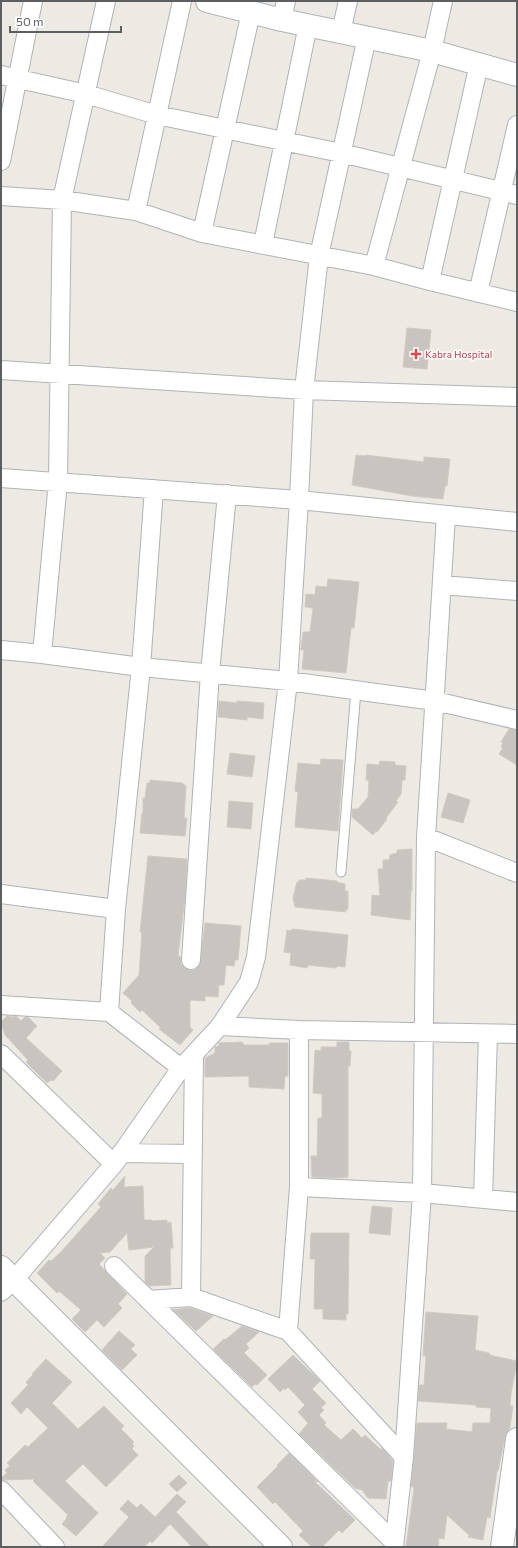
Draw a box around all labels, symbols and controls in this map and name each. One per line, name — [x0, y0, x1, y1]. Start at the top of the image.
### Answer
scale bar — [10, 8, 121, 34]
text: 50 m — [16, 14, 44, 28]
marker: Kabra Hospital — [410, 348, 422, 360]
place label: Kabra Hospital — [425, 348, 492, 360]

